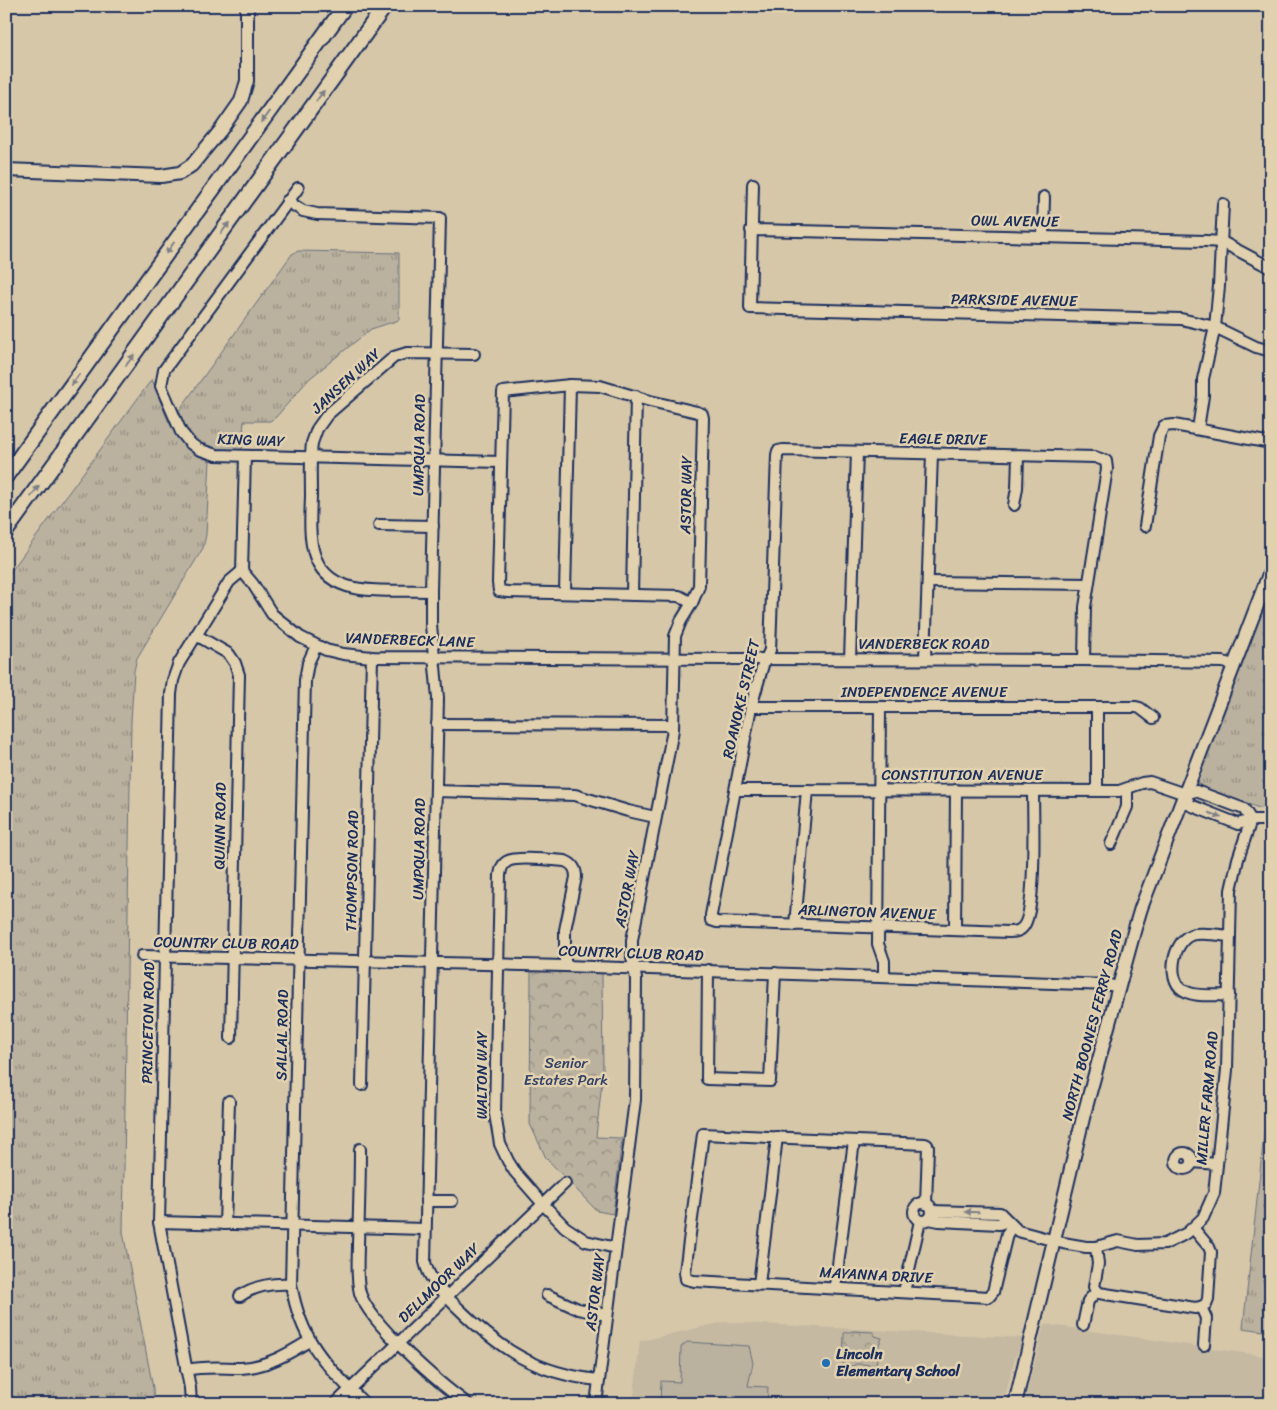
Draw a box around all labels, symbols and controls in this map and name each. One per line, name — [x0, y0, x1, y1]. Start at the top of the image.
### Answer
one-way arrow — [315, 89, 325, 103]
one-way arrow — [260, 110, 270, 124]
street label: OWL AVENUE — [971, 207, 1061, 235]
one-way arrow — [220, 221, 230, 235]
one-way arrow — [165, 242, 175, 255]
street label: PARKSIDE AVENUE — [951, 286, 1079, 314]
street label: JANSEN WAY — [304, 341, 387, 421]
one-way arrow — [125, 353, 135, 366]
one-way arrow — [70, 373, 80, 387]
street label: UMPQUA ROAD — [405, 394, 433, 496]
street label: EAGLE DRIVE — [899, 425, 989, 453]
street label: KING WAY — [217, 426, 286, 454]
street label: ASTOR WAY — [672, 455, 700, 535]
one-way arrow — [30, 485, 40, 498]
street label: VANDERBECK LANE — [345, 625, 477, 655]
street label: VANDERBECK ROAD — [859, 631, 989, 657]
street label: ROANOKE STREET — [715, 635, 768, 761]
street label: INDEPENDENCE AVENUE — [840, 679, 1009, 705]
street label: CONSTITUTION AVENUE — [881, 762, 1044, 788]
street label: QUINN ROAD — [206, 782, 234, 870]
street label: UMPQUA ROAD — [405, 798, 433, 900]
street label: THOMPSON ROAD — [338, 810, 366, 932]
one-way arrow — [1208, 811, 1223, 819]
street label: ASTOR WAY — [607, 847, 647, 931]
street label: ARLINGTON AVENUE — [797, 897, 938, 927]
street label: NORTH BOONES FERRY ROAD — [1054, 927, 1130, 1123]
street label: COUNTRY CLUB ROAD — [153, 929, 299, 957]
street label: COUNTRY CLUB ROAD — [558, 937, 704, 969]
street label: PRINCETON ROAD — [134, 962, 162, 1084]
street label: SALLAL ROAD — [268, 989, 296, 1081]
street label: WALTON WAY — [469, 1030, 495, 1119]
street label: MILLER FARM ROAD — [1188, 1030, 1226, 1166]
park label: Senior Estates Park — [524, 1050, 608, 1093]
one-way arrow — [964, 1207, 980, 1215]
street label: DELLMOOR WAY — [392, 1236, 487, 1329]
street label: ASTOR WAY — [577, 1251, 613, 1333]
street label: MAYANNA DRIVE — [819, 1259, 935, 1291]
place label: Lincoln Elementary School — [836, 1341, 961, 1384]
marker: Lincoln Elementary School — [820, 1357, 832, 1369]

